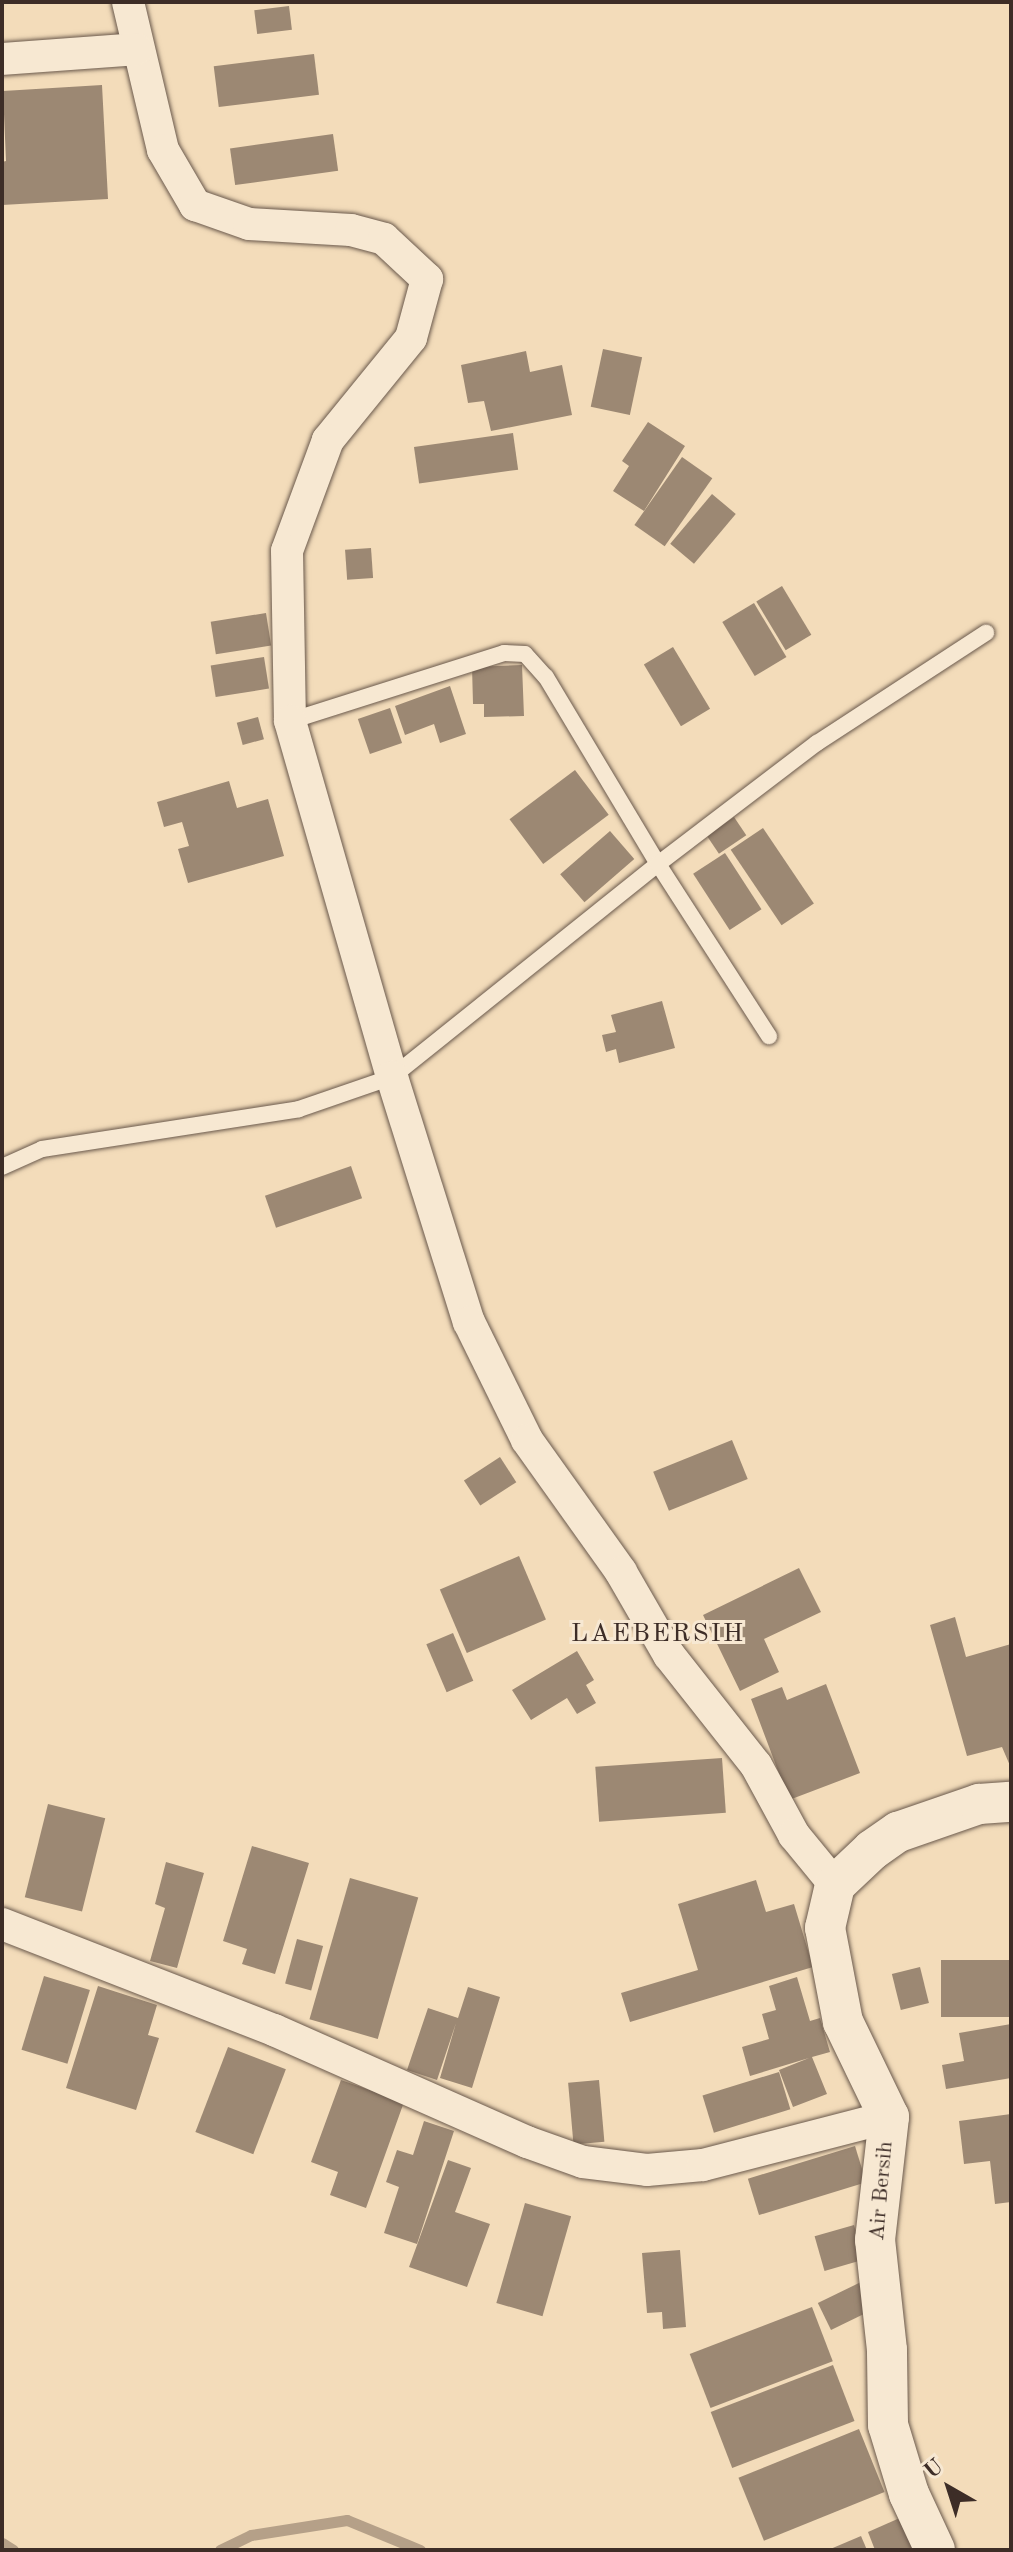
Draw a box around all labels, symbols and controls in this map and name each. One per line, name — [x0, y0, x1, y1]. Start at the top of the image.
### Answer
district label: LAEBERSIH — [571, 1619, 745, 1651]
street label: Air Bersih — [865, 2140, 899, 2242]
north arrow — [909, 2448, 989, 2528]
text: U — [920, 2455, 948, 2483]

